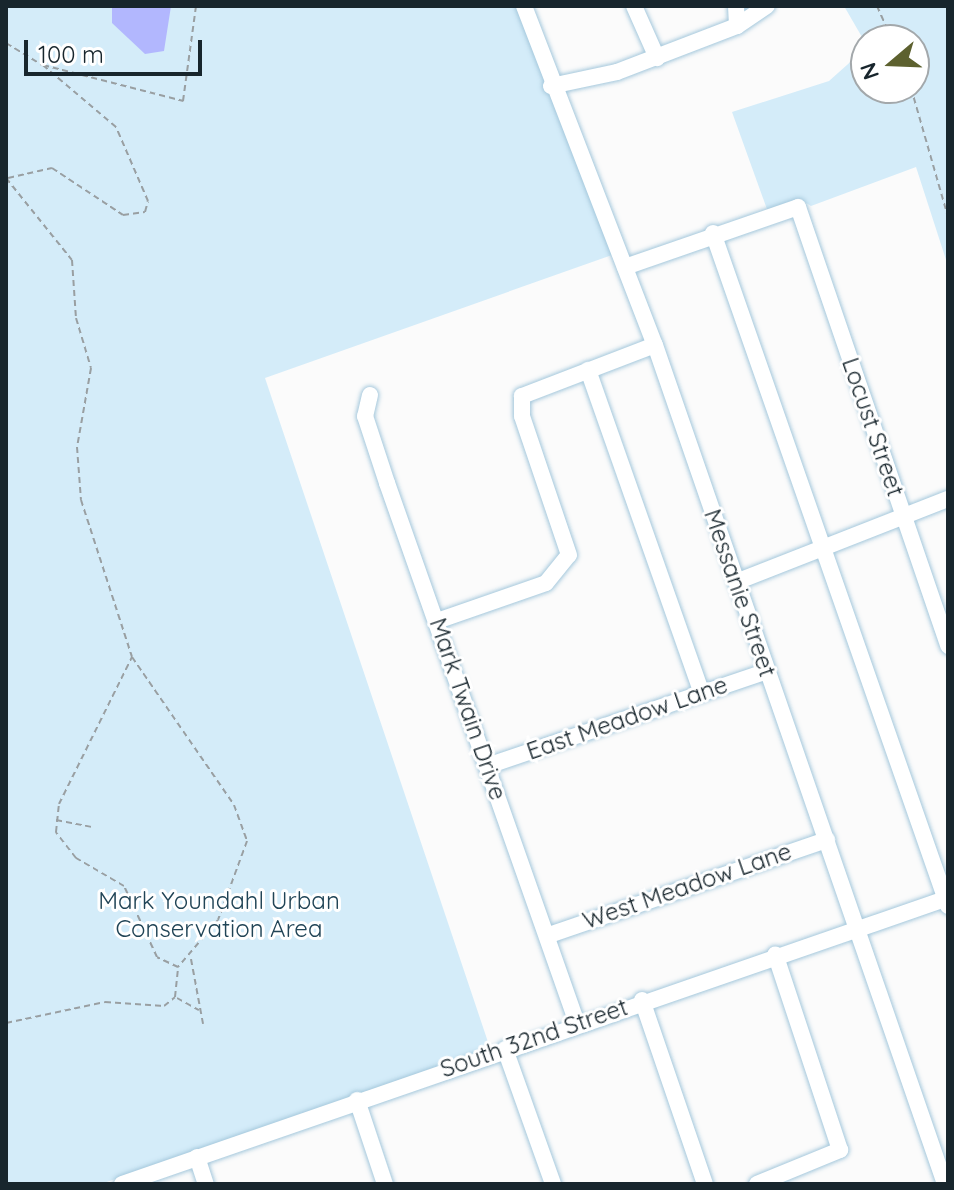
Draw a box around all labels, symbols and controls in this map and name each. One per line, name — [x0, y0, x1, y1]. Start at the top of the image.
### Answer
scale bar — [28, 24, 206, 74]
north arrow — [850, 24, 930, 104]
text: 100 m — [38, 39, 104, 69]
text: N — [853, 59, 885, 83]
street label: Locust Street — [836, 354, 910, 500]
street label: Messanie Street — [698, 505, 782, 681]
street label: Mark Twain Drive — [423, 614, 513, 804]
street label: East Meadow Lane — [523, 670, 731, 766]
street label: West Meadow Lane — [579, 837, 795, 935]
park label: Mark Youndahl Urban Conservation Area — [98, 887, 340, 943]
street label: South 32nd Street — [436, 992, 632, 1084]

